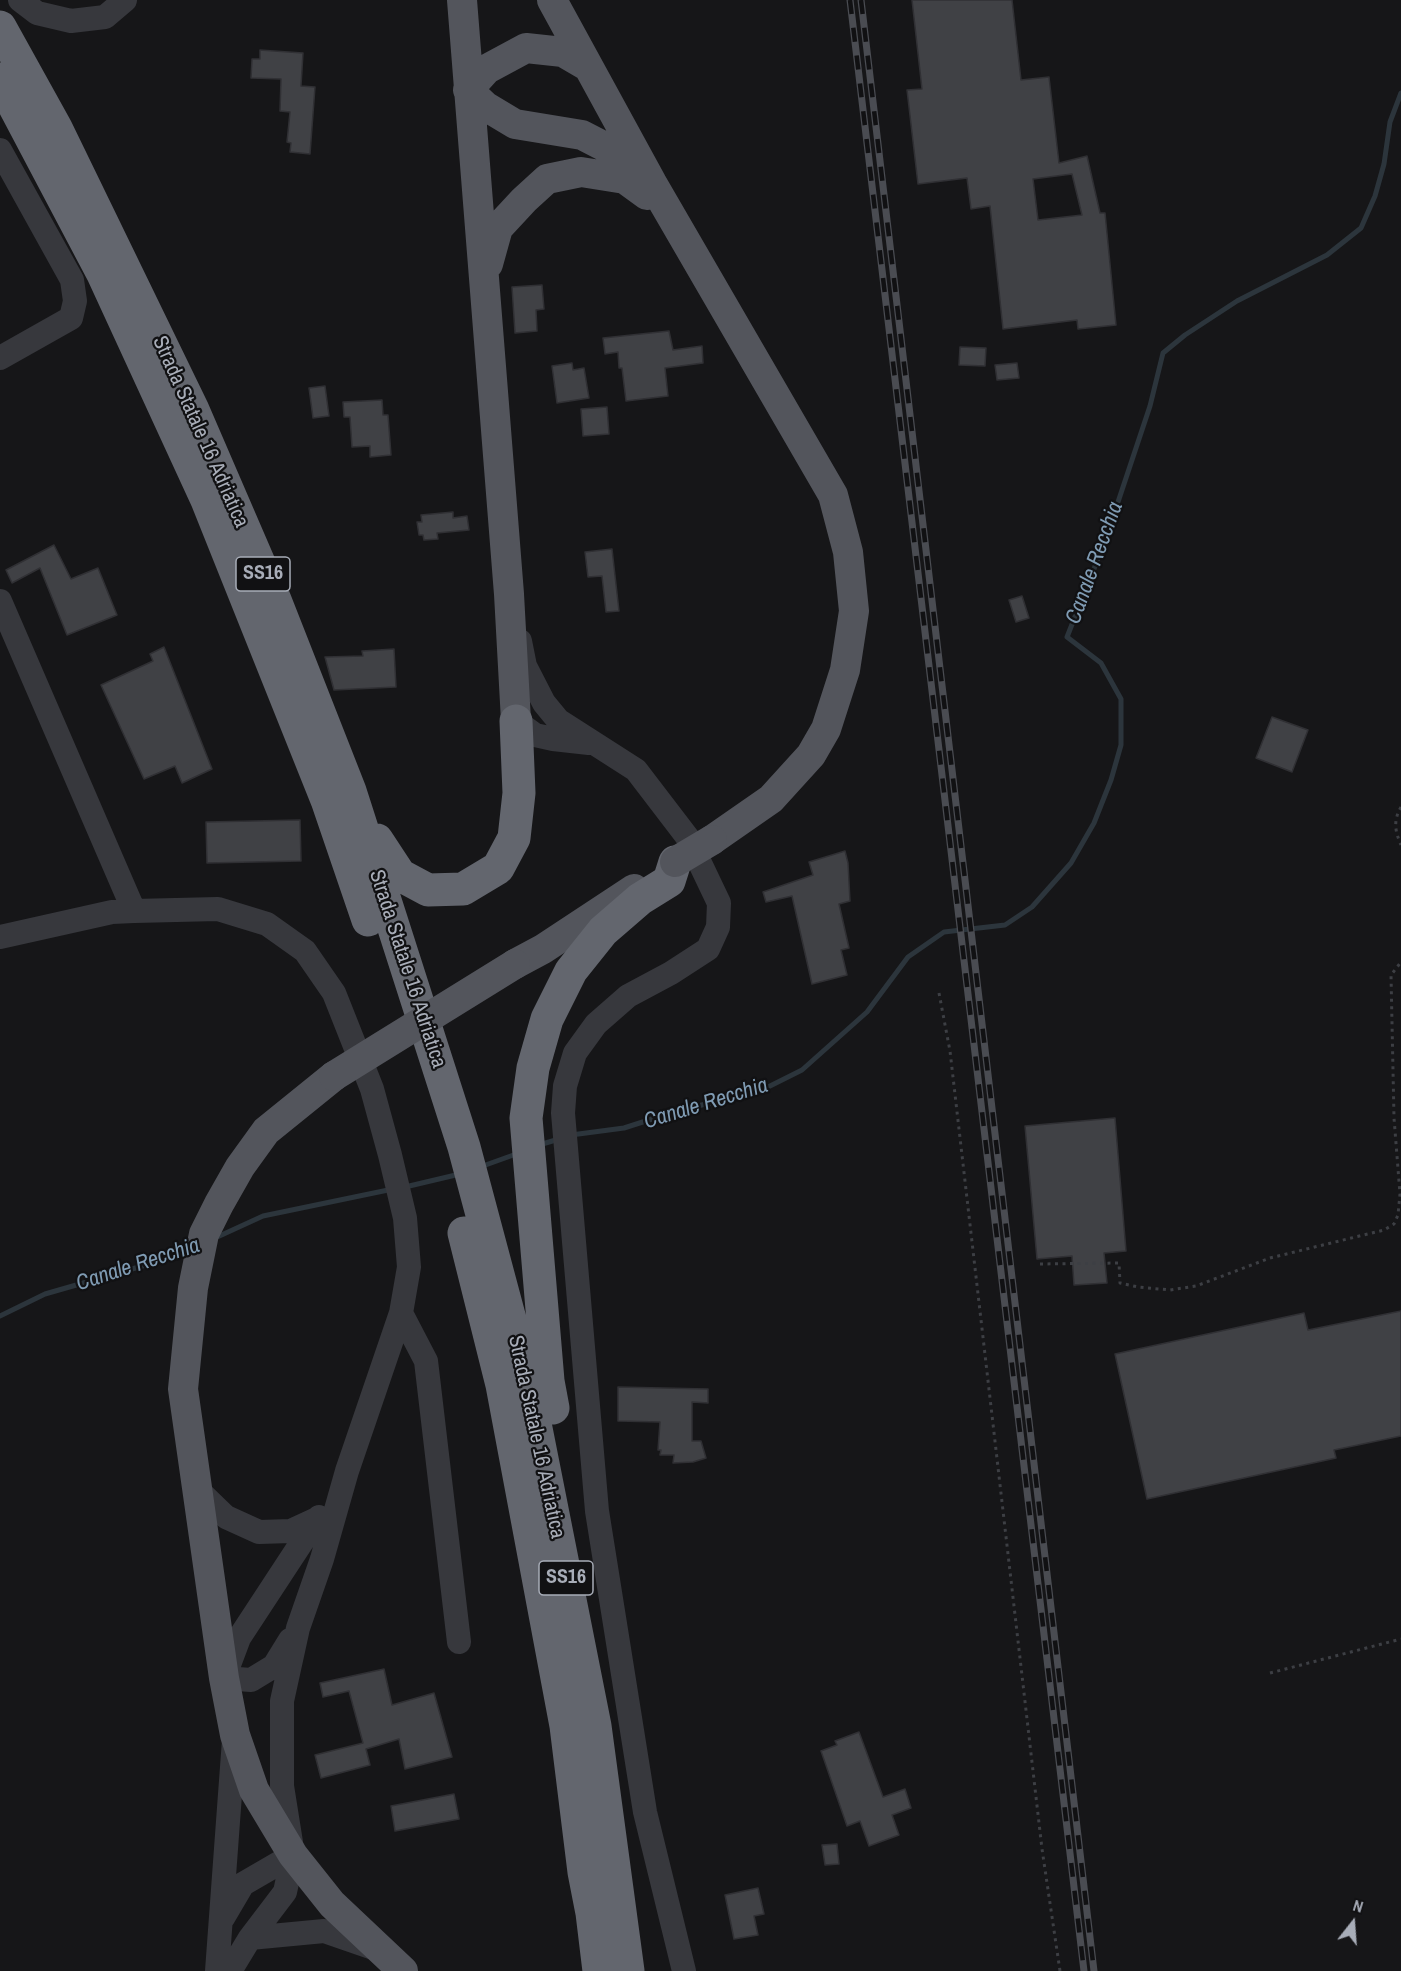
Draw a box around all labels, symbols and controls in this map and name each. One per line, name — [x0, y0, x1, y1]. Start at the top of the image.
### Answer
street label: Strada Statale 16 Adriatica — [146, 332, 254, 532]
water label: Canale Recchia — [1061, 498, 1129, 628]
road number: SS16 — [236, 557, 290, 591]
street label: Strada Statale 16 Adriatica — [363, 867, 451, 1071]
water label: Canale Recchia — [641, 1073, 771, 1135]
water label: Canale Recchia — [73, 1233, 203, 1297]
street label: Strada Statale 16 Adriatica — [502, 1333, 570, 1541]
road number: SS16 — [539, 1561, 593, 1595]
north arrow — [1323, 1893, 1383, 1953]
text: N — [1351, 1894, 1366, 1918]

